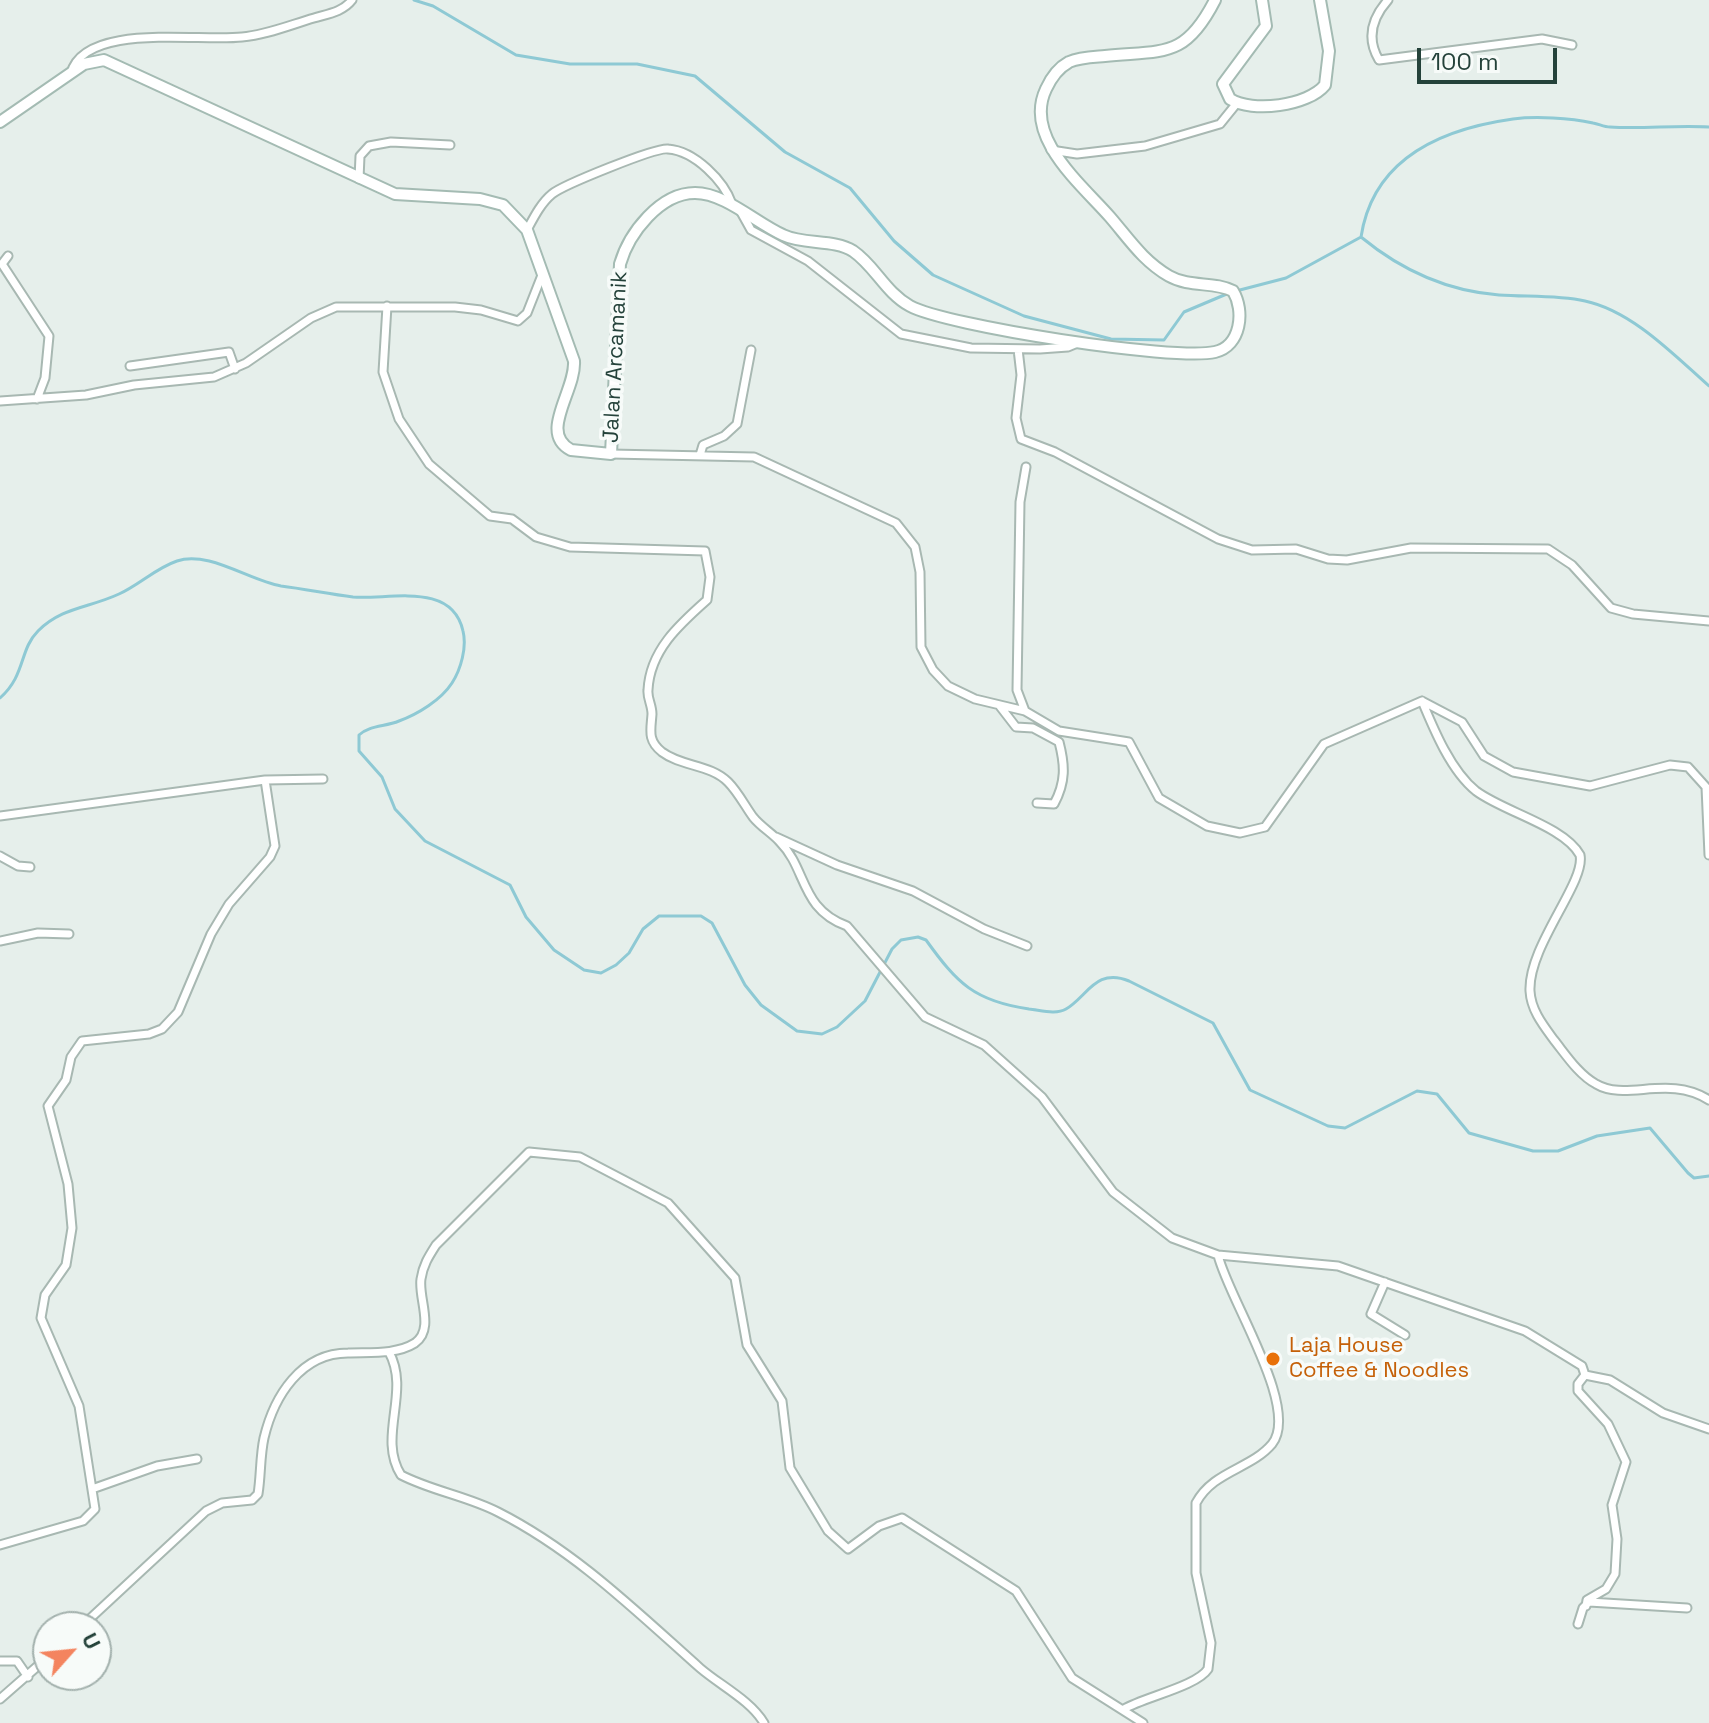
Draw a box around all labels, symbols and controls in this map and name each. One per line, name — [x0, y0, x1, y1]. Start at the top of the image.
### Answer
scale bar — [1421, 32, 1561, 82]
text: 100 m — [1431, 46, 1499, 77]
street label: Jalan Arcamanik — [598, 270, 634, 444]
place label: Laja House Coffee & Noodles — [1289, 1333, 1469, 1384]
marker: Laja House Coffee & Noodles — [1264, 1350, 1282, 1368]
north arrow — [32, 1611, 112, 1691]
text: U — [76, 1628, 107, 1654]

